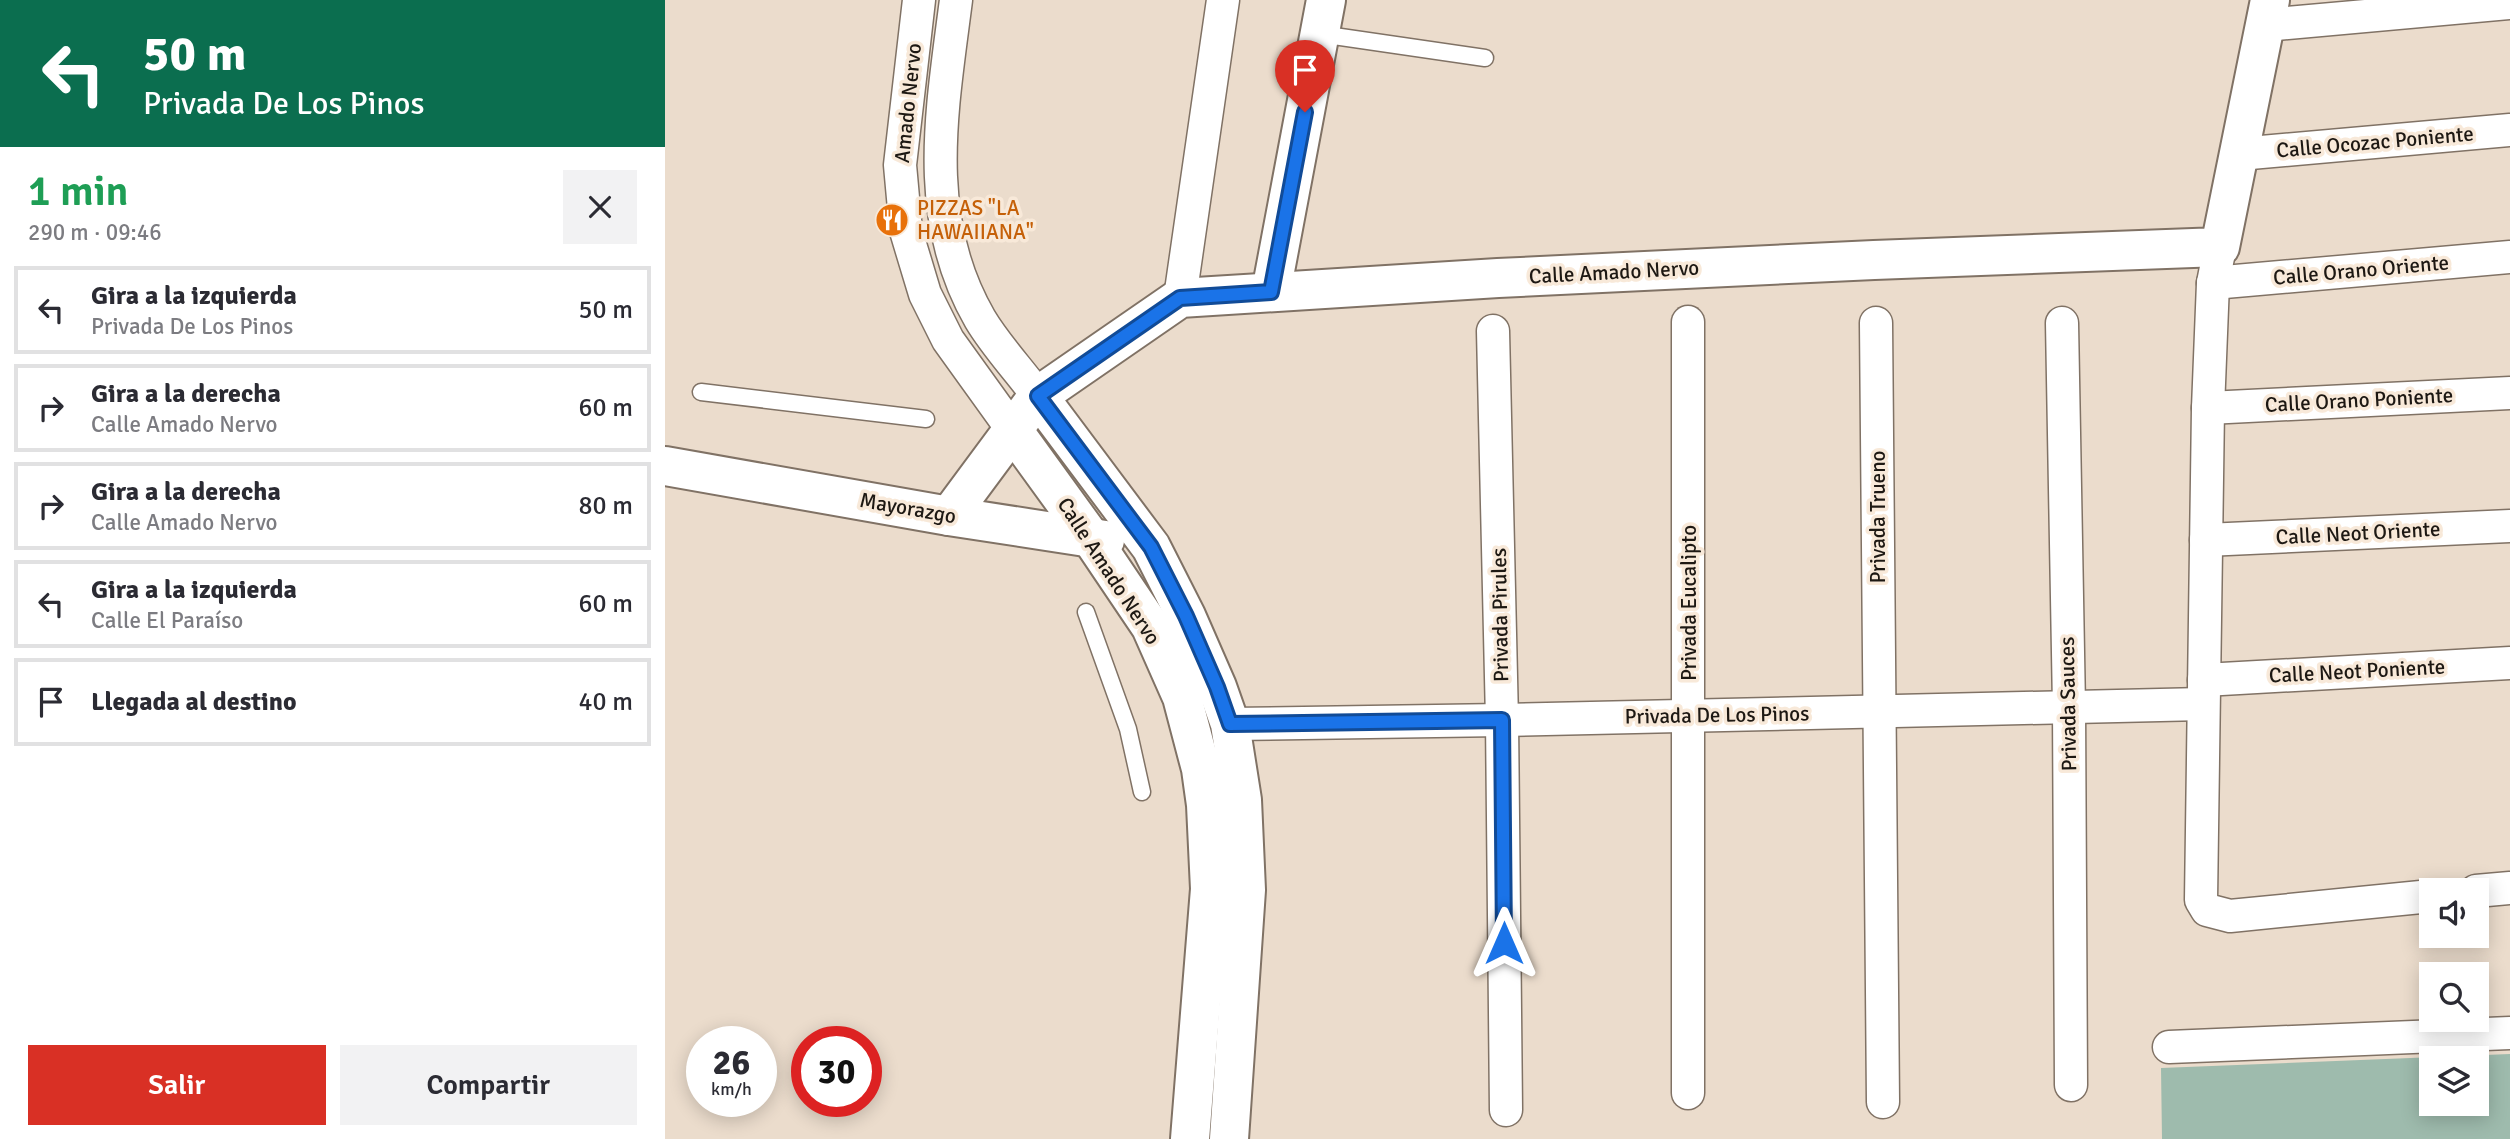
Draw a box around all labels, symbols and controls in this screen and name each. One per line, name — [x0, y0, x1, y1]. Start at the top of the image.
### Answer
text: 50 m — [143, 24, 246, 84]
icon: left — [28, 28, 119, 119]
pin — [1275, 40, 1335, 112]
street label: Amado Nervo — [889, 42, 927, 164]
icon: arrive — [1286, 51, 1324, 89]
text: Privada De Los Pinos — [143, 84, 424, 123]
street label: Calle Ocozac Poniente — [2275, 120, 2475, 164]
text: 1 min — [28, 166, 129, 217]
button: close — [563, 170, 637, 244]
place label: PIZZAS "LA HAWAIIANA" — [917, 195, 1034, 245]
restaurant icon: PIZZAS "LA HAWAIIANA" — [873, 201, 911, 239]
text: 290 m · 09:46 — [28, 218, 162, 247]
street label: Calle Orano Oriente — [2272, 249, 2450, 291]
street label: Calle Amado Nervo — [1528, 255, 1700, 289]
text: Gira a la izquierda — [91, 280, 297, 312]
icon: left — [32, 291, 70, 329]
text: 50 m — [578, 294, 633, 326]
text: Privada De Los Pinos — [91, 312, 293, 341]
text: Gira a la derecha — [91, 378, 281, 410]
street label: Calle Orano Poniente — [2264, 382, 2454, 418]
icon: right — [32, 389, 70, 427]
text: 60 m — [578, 392, 633, 424]
text: Calle Amado Nervo — [91, 410, 278, 439]
street label: Privada Trueno — [1865, 450, 1891, 584]
text: Gira a la derecha — [91, 476, 281, 508]
icon: right — [32, 487, 70, 525]
street label: Mayorazgo — [858, 487, 958, 529]
text: 80 m — [578, 490, 633, 522]
street label: Calle Amado Nervo — [1052, 492, 1166, 650]
text: Calle Amado Nervo — [91, 508, 278, 537]
street label: Calle Neot Oriente — [2275, 516, 2441, 550]
street label: Privada Eucalipto — [1676, 525, 1702, 681]
street label: Privada Pirules — [1486, 548, 1514, 682]
text: Gira a la izquierda — [91, 574, 297, 606]
icon: left — [32, 585, 70, 623]
text: 60 m — [578, 588, 633, 620]
text: Calle El Paraíso — [91, 606, 243, 635]
street label: Privada Sauces — [2054, 636, 2082, 772]
street label: Calle Neot Poniente — [2268, 653, 2446, 689]
icon: arrive — [32, 683, 70, 721]
text: Llegada al destino — [91, 686, 297, 718]
text: 40 m — [578, 686, 633, 718]
street label: Privada De Los Pinos — [1624, 700, 1810, 730]
map controls — [2419, 878, 2489, 1116]
button: sound — [2419, 878, 2489, 948]
position arrow — [1467, 906, 1541, 980]
button: search — [2419, 962, 2489, 1032]
speed limit sign: 30 — [791, 1026, 882, 1117]
text: 26 — [713, 1041, 750, 1084]
button: Salir — [28, 1045, 326, 1125]
button: Compartir — [340, 1045, 637, 1125]
button: layers — [2419, 1046, 2489, 1116]
text: km/h — [711, 1078, 752, 1100]

